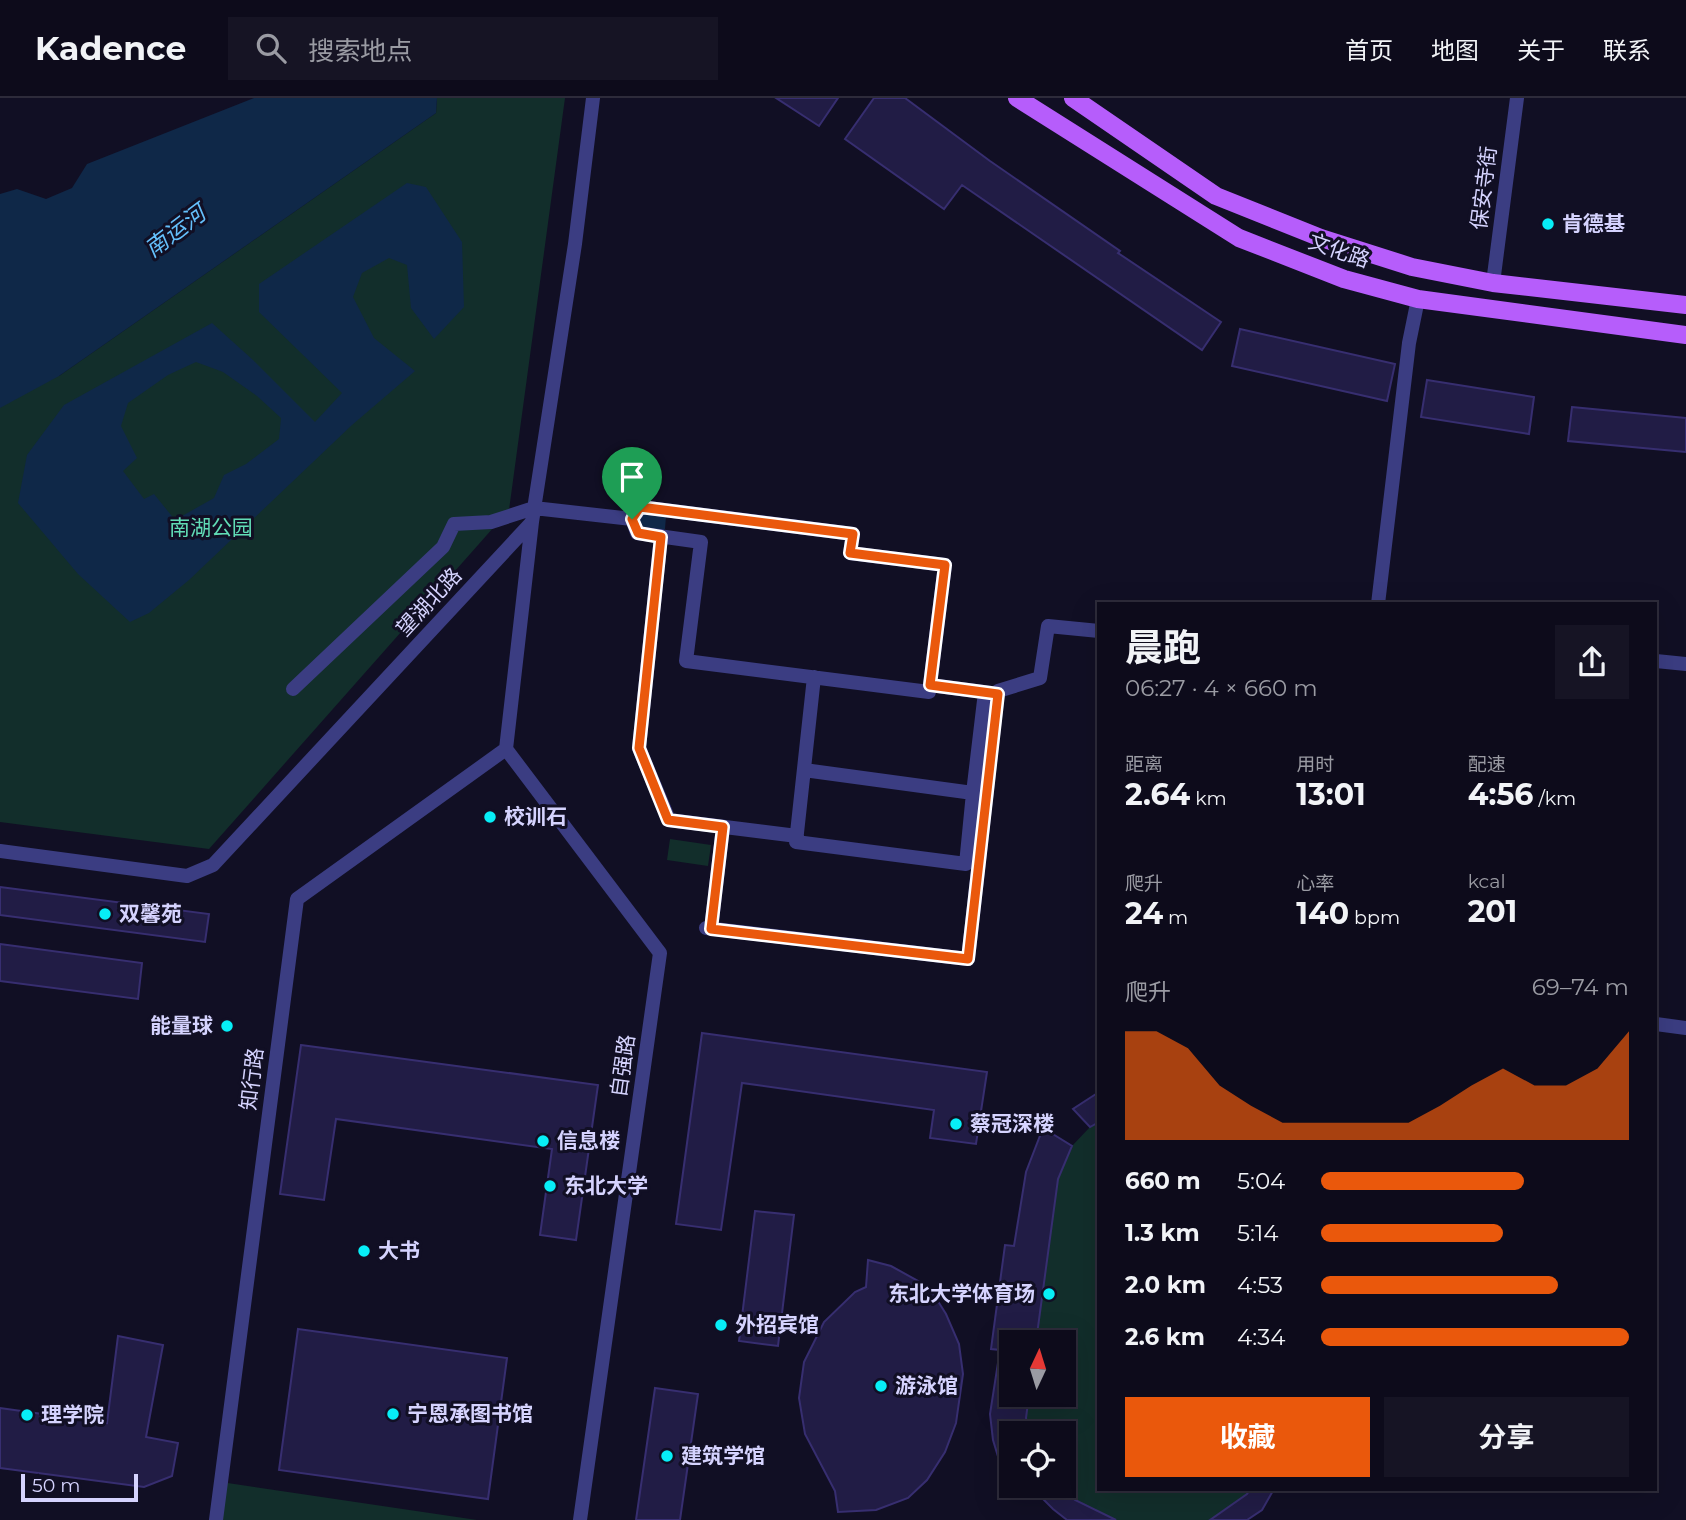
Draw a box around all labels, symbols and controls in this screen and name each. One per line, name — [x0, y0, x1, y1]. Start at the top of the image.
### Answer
search box — [228, 17, 718, 80]
text: Kadence — [35, 28, 186, 68]
icon: search — [252, 29, 290, 67]
text: 搜索地点 — [308, 35, 412, 67]
text: 首页 — [1345, 36, 1393, 65]
text: 地图 — [1431, 36, 1479, 65]
text: 关于 — [1517, 36, 1565, 65]
text: 联系 — [1603, 36, 1651, 65]
street label: 保安寺街 — [1466, 145, 1501, 231]
water label: 南运河 — [139, 197, 214, 263]
place label: 肯德基 — [1562, 211, 1625, 236]
marker: 肯德基 — [1540, 216, 1556, 232]
street label: 文化路 — [1305, 228, 1373, 273]
pin — [602, 447, 662, 519]
icon: arrive — [613, 458, 651, 496]
park label: 南湖公园 — [169, 515, 253, 540]
street label: 望湖北路 — [391, 562, 466, 641]
text: 晨跑 — [1125, 624, 1201, 671]
button: share — [1555, 625, 1629, 699]
text: 06:27 · 4 × 660 m — [1125, 674, 1318, 702]
text: 距离 — [1125, 753, 1163, 776]
text: 用时 — [1296, 753, 1334, 776]
text: 配速 — [1468, 753, 1506, 776]
text: 2.64 — [1125, 776, 1190, 813]
text: 13:01 — [1296, 776, 1366, 813]
text: 4:56 — [1468, 776, 1533, 813]
text: km — [1190, 787, 1227, 810]
text: /km — [1533, 787, 1576, 810]
place label: 校训石 — [504, 804, 567, 829]
marker: 校训石 — [482, 809, 498, 825]
text: kcal — [1468, 870, 1506, 893]
text: 爬升 — [1125, 872, 1163, 895]
text: 心率 — [1296, 872, 1334, 895]
text: 201 — [1468, 893, 1517, 930]
text: 24 — [1125, 895, 1163, 932]
text: 140 — [1296, 895, 1349, 932]
place label: 双馨苑 — [119, 901, 182, 926]
marker: 双馨苑 — [97, 906, 113, 922]
text: m — [1163, 906, 1188, 929]
text: bpm — [1349, 906, 1400, 929]
text: 69–74 m — [1532, 973, 1629, 1001]
text: 爬升 — [1125, 978, 1171, 1006]
place label: 能量球 — [150, 1013, 213, 1038]
marker: 能量球 — [219, 1018, 235, 1034]
street label: 自强路 — [606, 1033, 639, 1099]
street label: 知行路 — [235, 1046, 268, 1112]
place label: 蔡冠深楼 — [970, 1111, 1054, 1136]
marker: 蔡冠深楼 — [948, 1116, 964, 1132]
place label: 信息楼 — [557, 1128, 620, 1153]
marker: 信息楼 — [535, 1133, 551, 1149]
text: 660 m — [1125, 1167, 1201, 1195]
text: 5:04 — [1237, 1167, 1285, 1195]
place label: 东北大学 — [564, 1173, 648, 1198]
marker: 东北大学 — [542, 1178, 558, 1194]
text: 1.3 km — [1125, 1219, 1200, 1247]
text: 5:14 — [1237, 1219, 1278, 1247]
place label: 大书 — [378, 1238, 420, 1263]
marker: 大书 — [356, 1243, 372, 1259]
text: 2.0 km — [1125, 1271, 1206, 1299]
text: 4:53 — [1237, 1271, 1283, 1299]
place label: 东北大学体育场 — [888, 1281, 1035, 1306]
marker: 东北大学体育场 — [1041, 1286, 1057, 1302]
place label: 外招宾馆 — [735, 1312, 819, 1337]
marker: 外招宾馆 — [713, 1317, 729, 1333]
text: 2.6 km — [1125, 1323, 1205, 1351]
text: 4:34 — [1237, 1323, 1285, 1351]
north arrow — [999, 1330, 1076, 1407]
map controls — [999, 1330, 1076, 1498]
place label: 游泳馆 — [895, 1373, 958, 1398]
marker: 游泳馆 — [873, 1378, 889, 1394]
button: 收藏 — [1125, 1397, 1370, 1477]
button: 分享 — [1384, 1397, 1629, 1477]
place label: 宁恩承图书馆 — [407, 1401, 533, 1426]
place label: 理学院 — [41, 1402, 104, 1427]
marker: 宁恩承图书馆 — [385, 1406, 401, 1422]
marker: 理学院 — [19, 1407, 35, 1423]
button: locate — [999, 1421, 1076, 1498]
place label: 建筑学馆 — [681, 1443, 765, 1468]
marker: 建筑学馆 — [659, 1448, 675, 1464]
scale bar — [21, 1471, 138, 1503]
text: 50 m — [32, 1474, 80, 1497]

